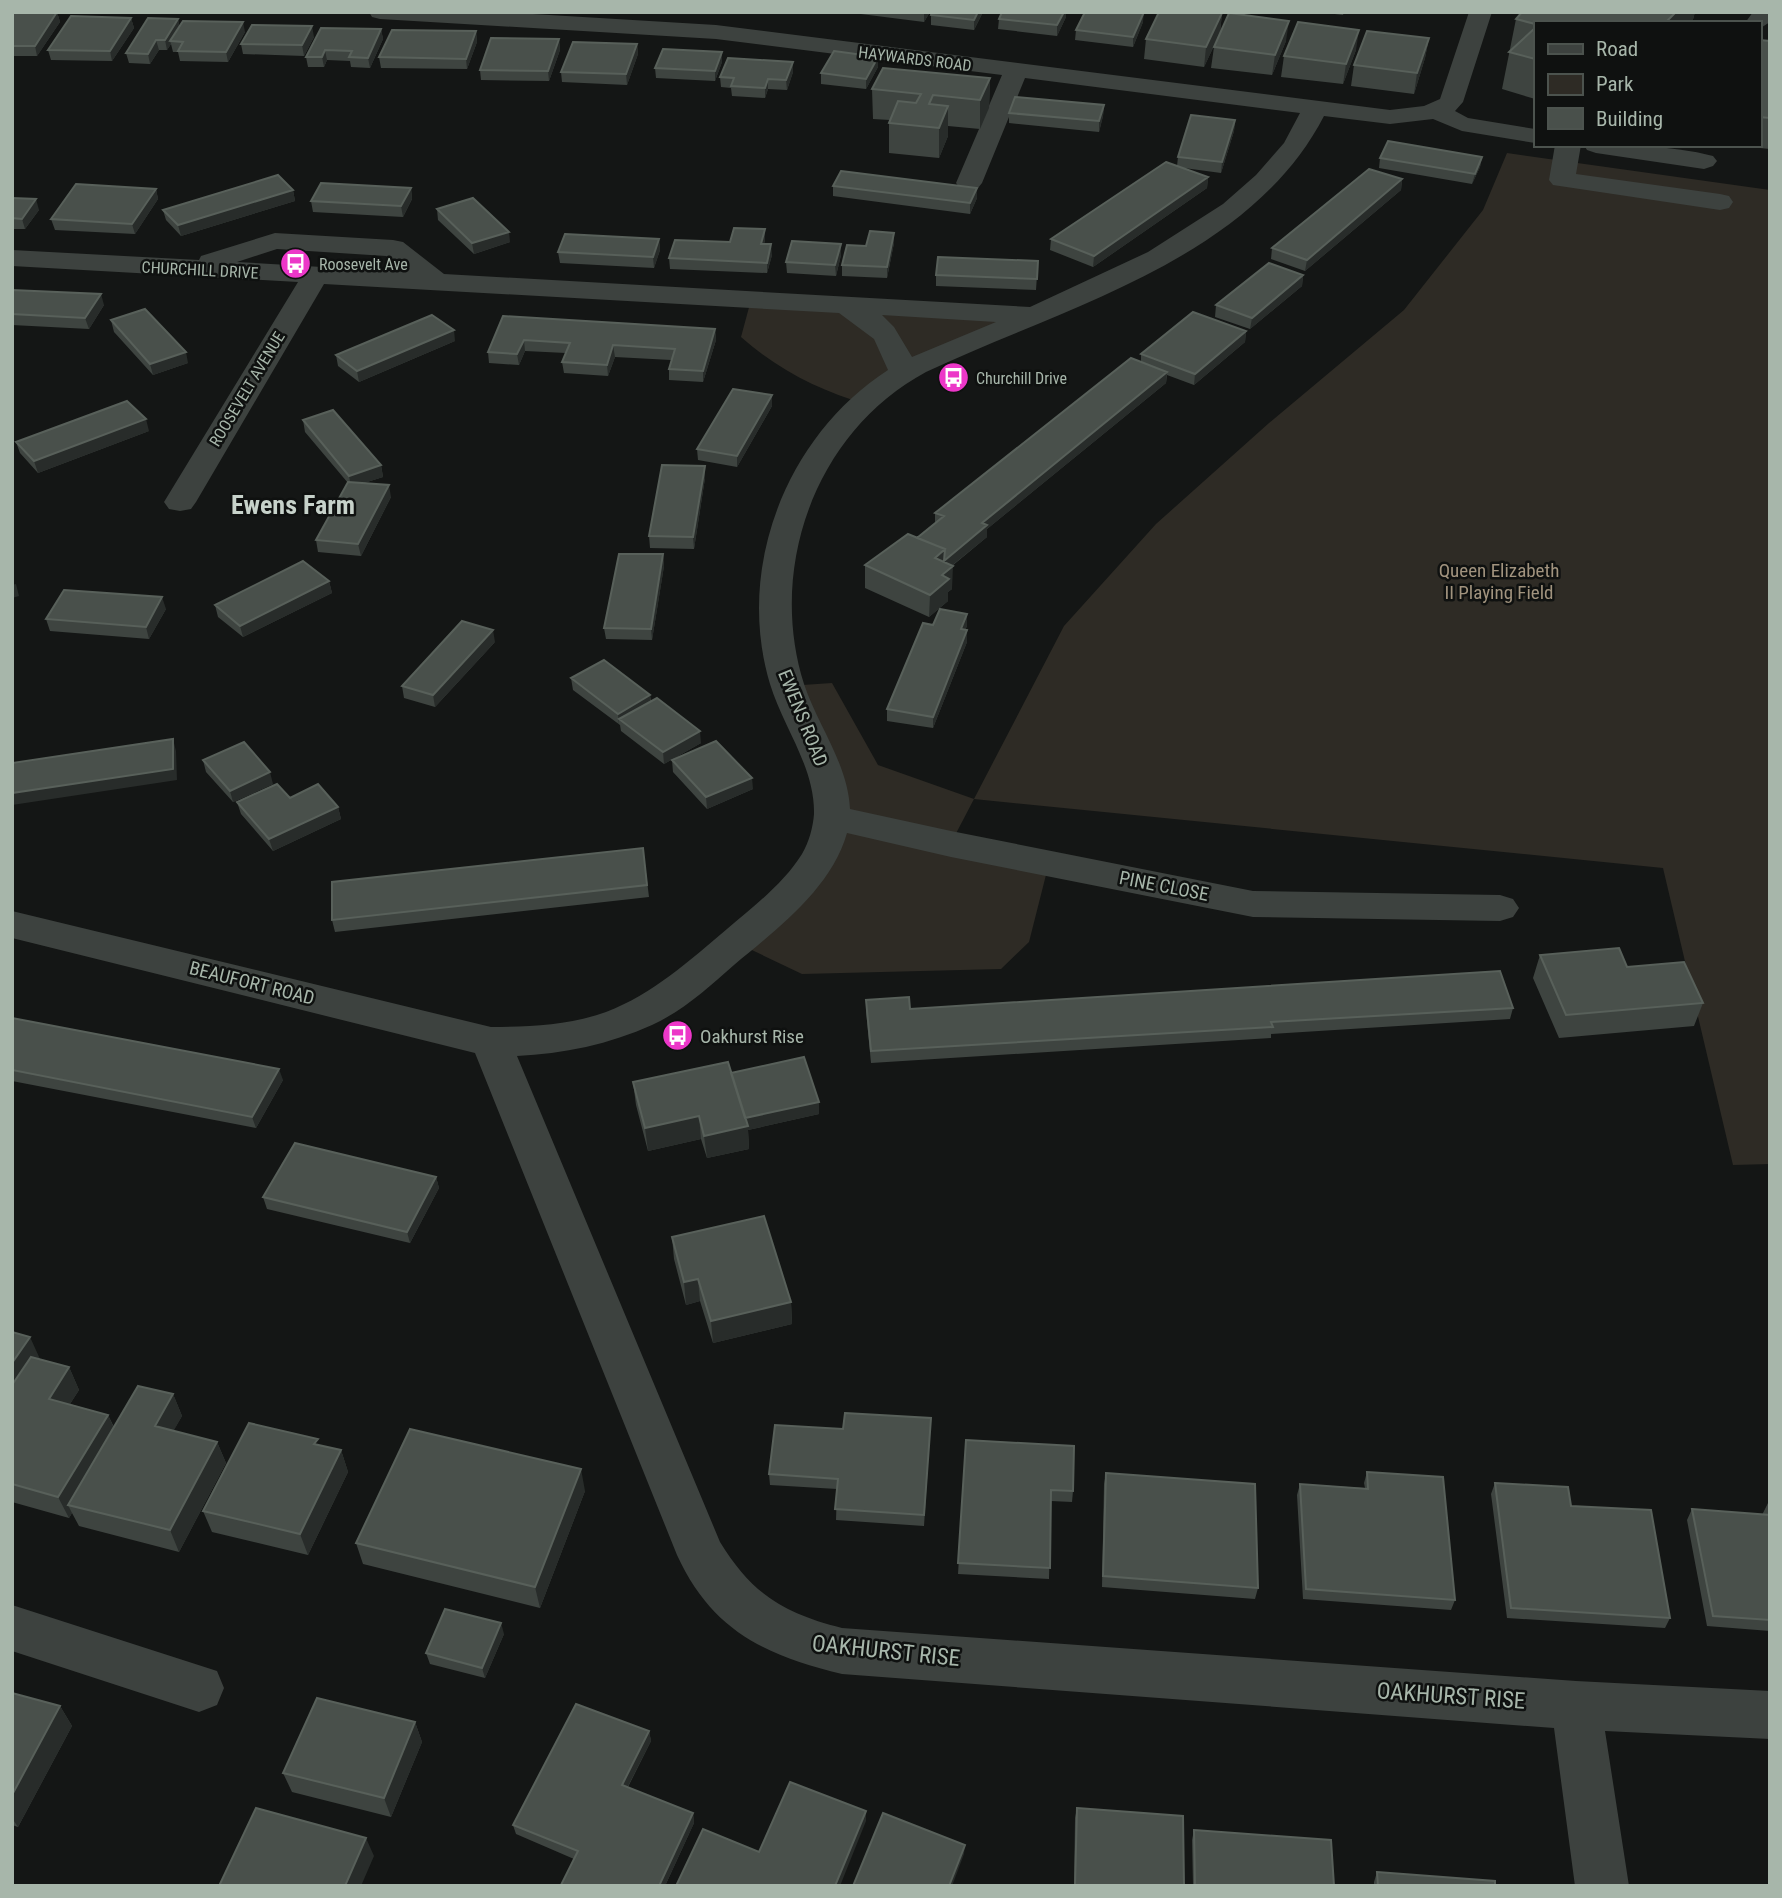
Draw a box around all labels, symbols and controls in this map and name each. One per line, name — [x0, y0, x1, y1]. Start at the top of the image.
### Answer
legend — [1534, 21, 1761, 147]
text: Road — [1596, 37, 1638, 61]
street label: HAYWARDS ROAD — [857, 43, 973, 75]
text: Park — [1596, 72, 1634, 96]
text: Building — [1596, 107, 1663, 131]
bus stop icon: Roosevelt Ave — [279, 247, 313, 281]
place label: Roosevelt Ave — [319, 255, 408, 274]
street label: CHURCHILL DRIVE — [141, 257, 259, 283]
street label: ROOSEVELT AVENUE — [205, 328, 289, 450]
bus stop icon: Churchill Drive — [936, 361, 970, 395]
place label: Churchill Drive — [976, 369, 1067, 388]
district label: Ewens Farm — [231, 490, 355, 520]
park label: Queen Elizabeth II Playing Field — [1439, 559, 1559, 604]
street label: EWENS ROAD — [773, 666, 833, 770]
street label: PINE CLOSE — [1117, 866, 1211, 906]
street label: BEAUFORT ROAD — [187, 956, 317, 1010]
bus stop icon: Oakhurst Rise — [660, 1019, 694, 1053]
place label: Oakhurst Rise — [700, 1025, 804, 1048]
street label: OAKHURST RISE — [811, 1630, 961, 1672]
street label: OAKHURST RISE — [1376, 1677, 1526, 1715]

